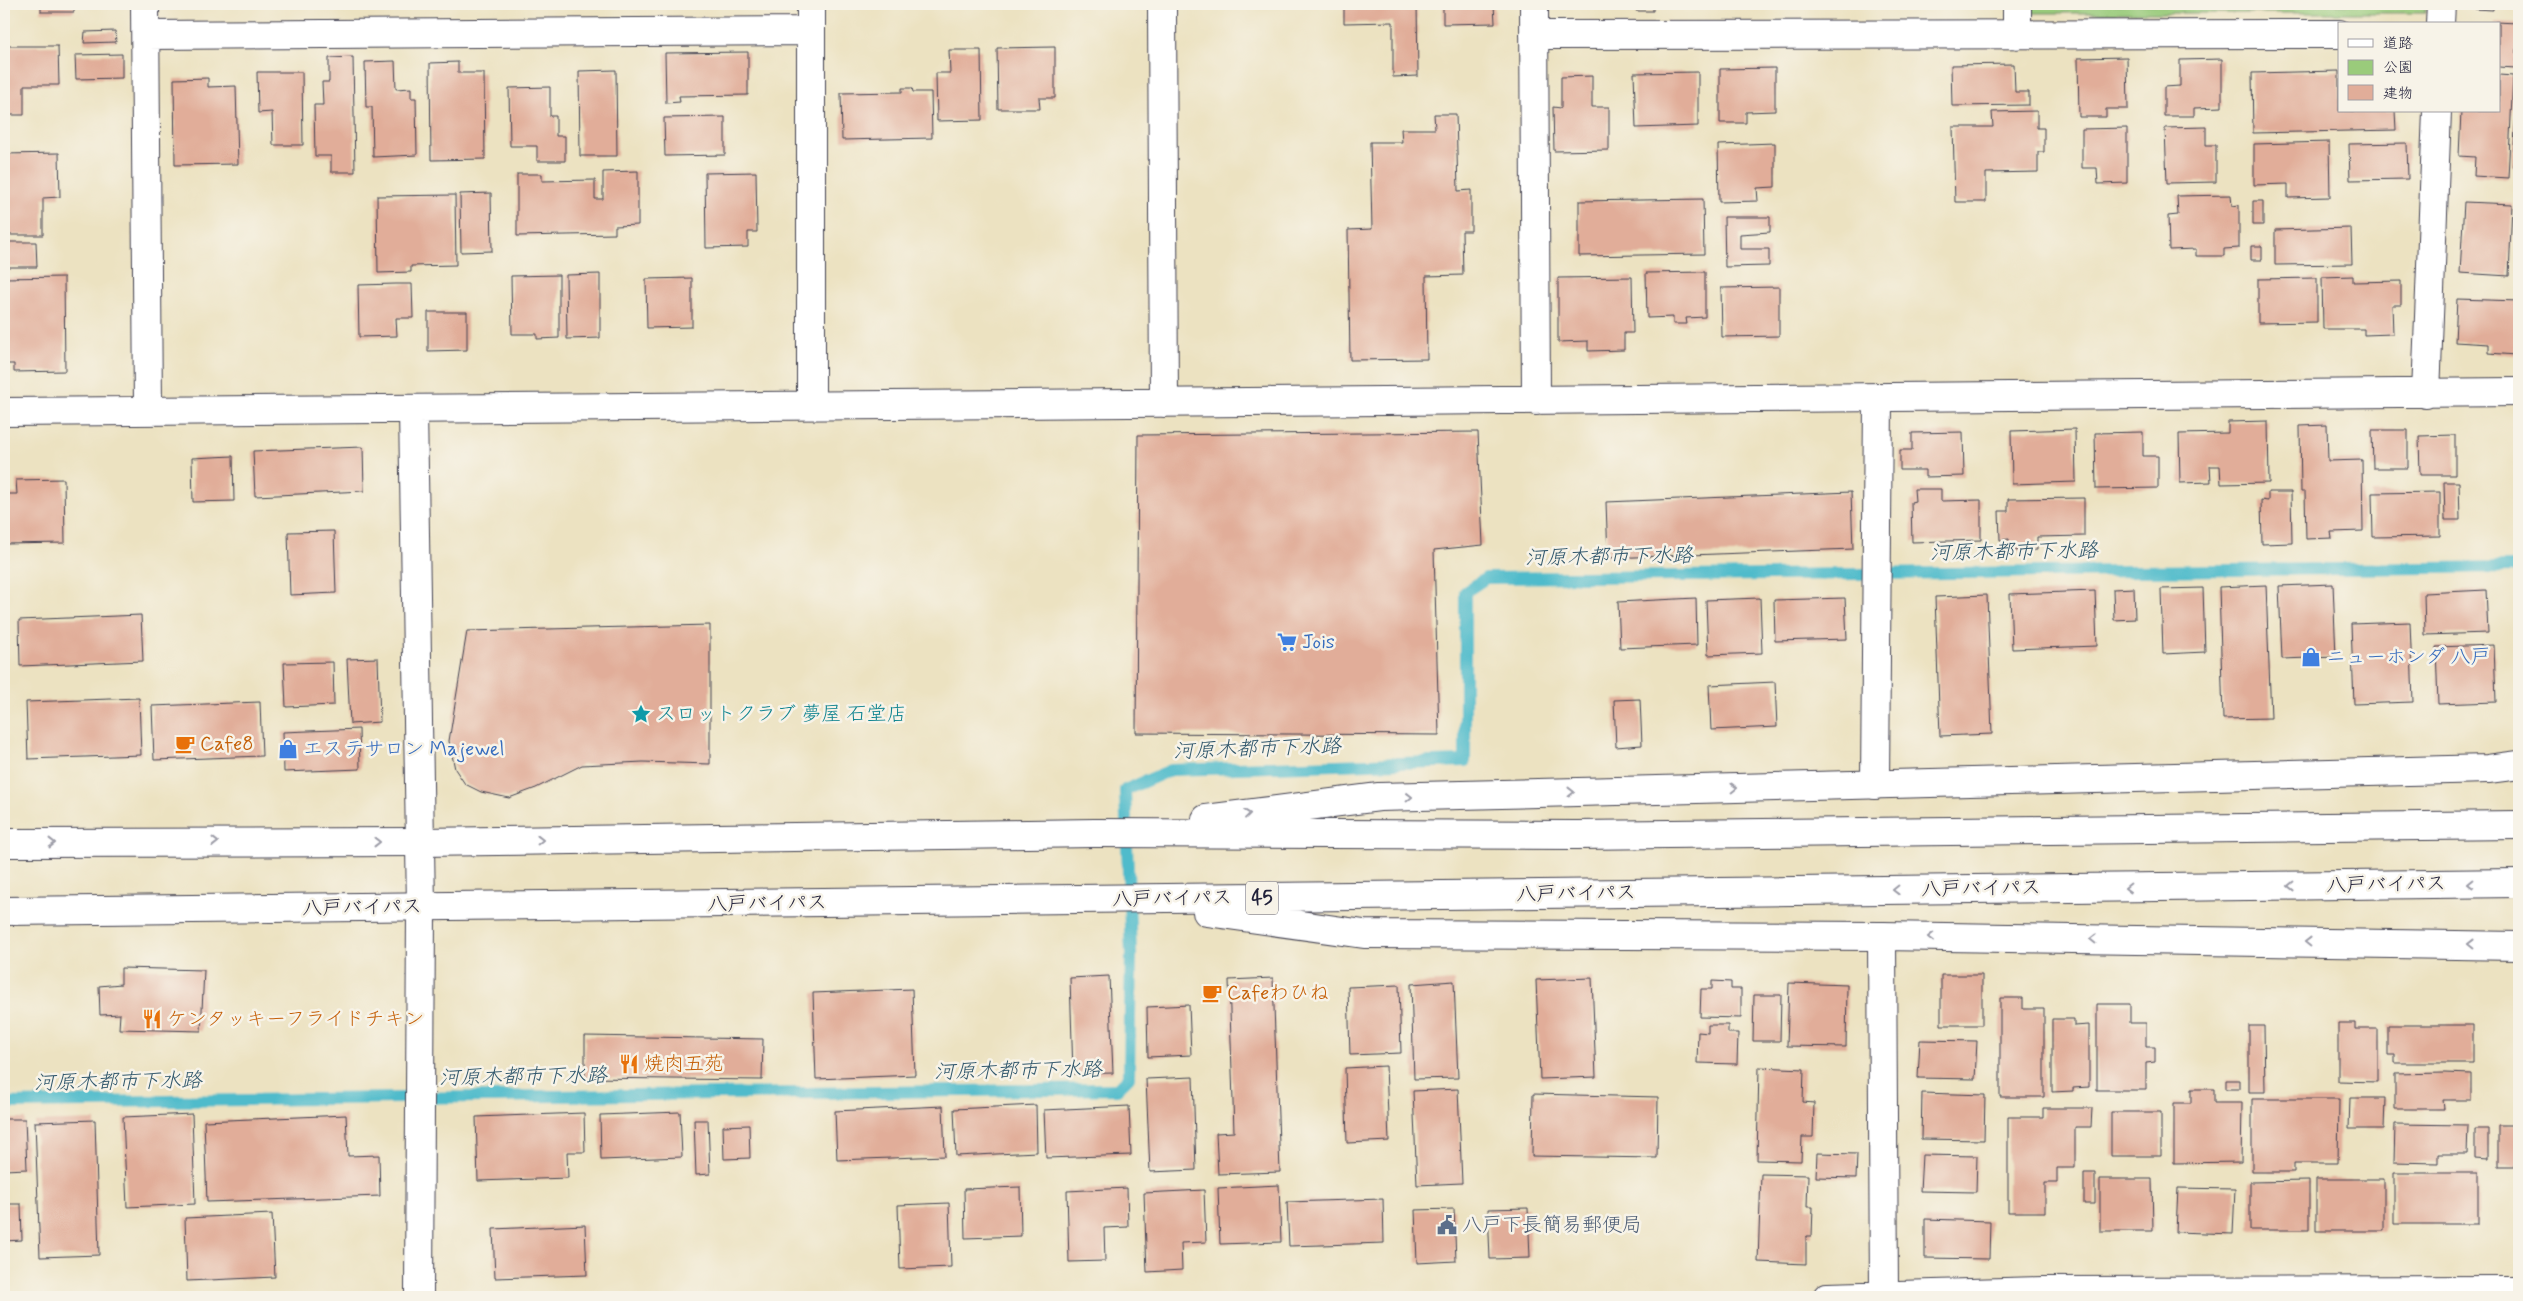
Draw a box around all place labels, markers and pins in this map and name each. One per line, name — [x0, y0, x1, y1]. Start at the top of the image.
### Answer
place label: Jois — [1302, 629, 1335, 656]
supermarket icon: Jois — [1276, 631, 1298, 653]
place label: ニューホンダ 八戸 — [2326, 644, 2491, 671]
shop icon: ニューホンダ 八戸 — [2300, 646, 2322, 668]
place label: スロットクラブ 夢屋 石堂店 — [656, 701, 907, 728]
place icon: スロットクラブ 夢屋 石堂店 — [630, 703, 652, 725]
place label: Cafe8 — [200, 731, 254, 758]
cafe icon: Cafe8 — [174, 733, 196, 755]
place label: エステサロン Majewel — [303, 736, 504, 763]
shop icon: エステサロン Majewel — [277, 738, 299, 760]
place label: Cafeわひね — [1227, 980, 1329, 1007]
cafe icon: Cafeわひね — [1201, 982, 1223, 1004]
place label: ケンタッキーフライドチキン — [167, 1006, 425, 1033]
restaurant icon: ケンタッキーフライドチキン — [141, 1008, 163, 1030]
place label: 焼肉五苑 — [644, 1051, 724, 1078]
restaurant icon: 焼肉五苑 — [618, 1053, 640, 1075]
place label: 八戸下長簡易郵便局 — [1462, 1212, 1642, 1239]
public building icon: 八戸下長簡易郵便局 — [1436, 1214, 1458, 1236]

